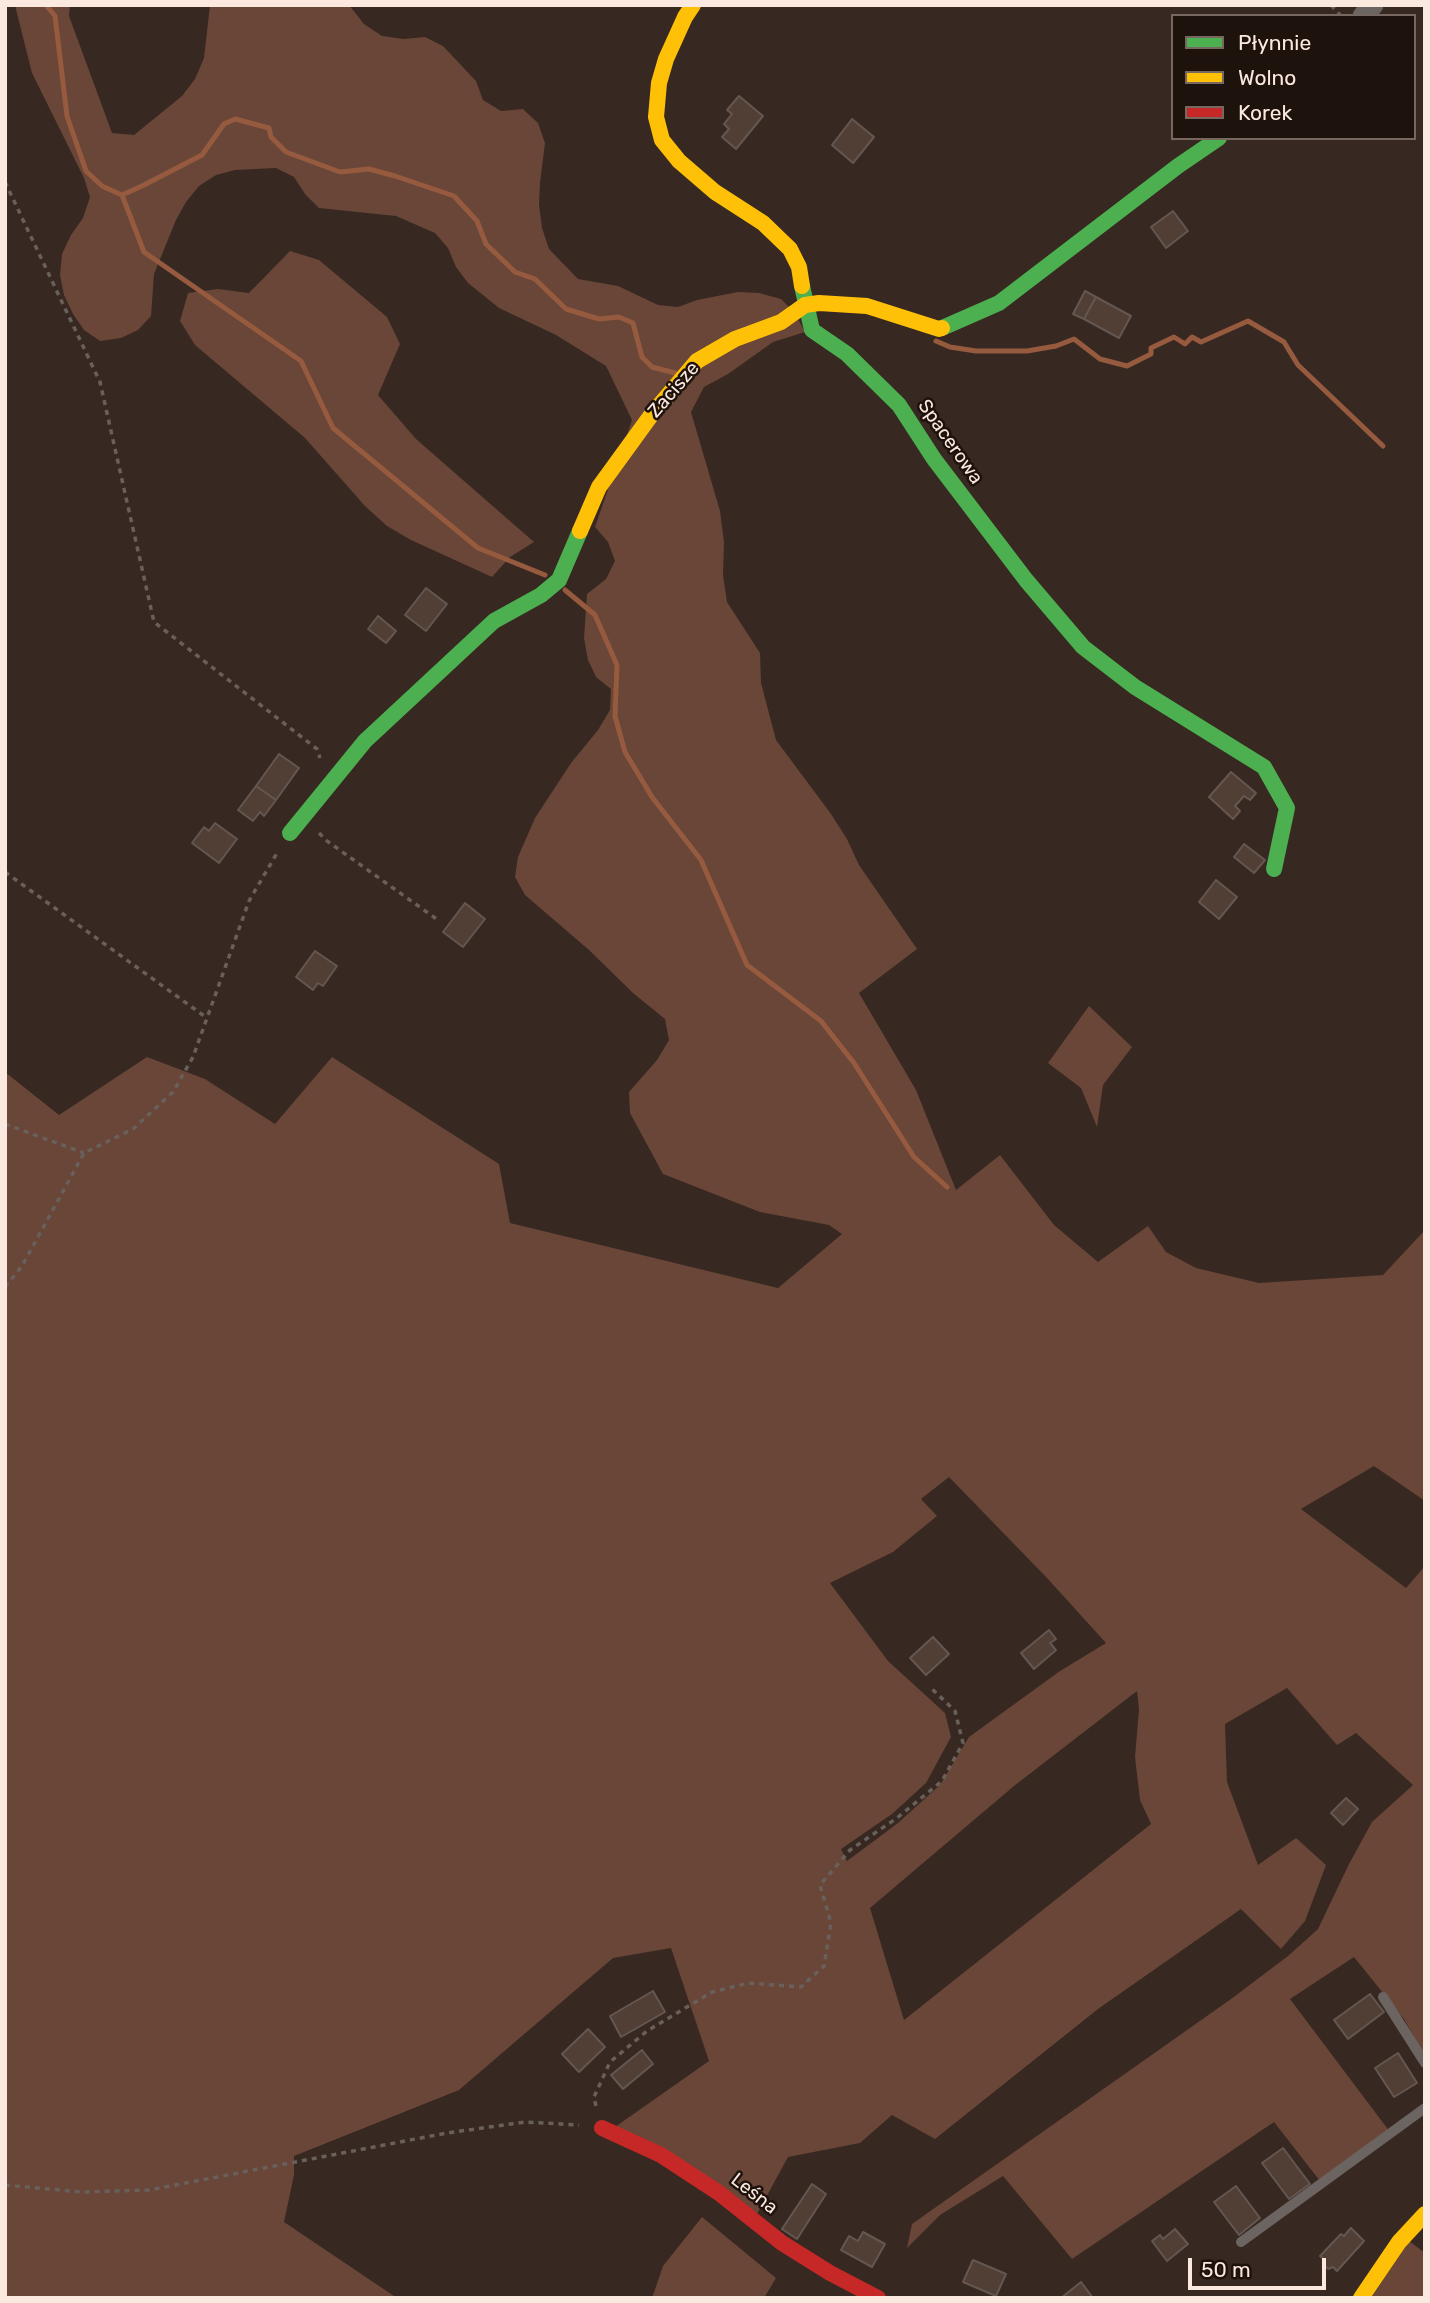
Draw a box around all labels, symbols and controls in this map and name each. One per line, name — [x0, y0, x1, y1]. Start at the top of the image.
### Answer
legend — [1171, 14, 1416, 140]
text: Płynnie — [1238, 30, 1311, 55]
text: Wolno — [1238, 65, 1296, 90]
text: Korek — [1238, 100, 1292, 125]
street label: Zacisze — [643, 357, 705, 423]
street label: Spacerowa — [913, 395, 987, 489]
street label: Leśna — [726, 2169, 782, 2219]
scale bar — [1192, 2244, 1330, 2288]
text: 50 m — [1201, 2257, 1251, 2282]

